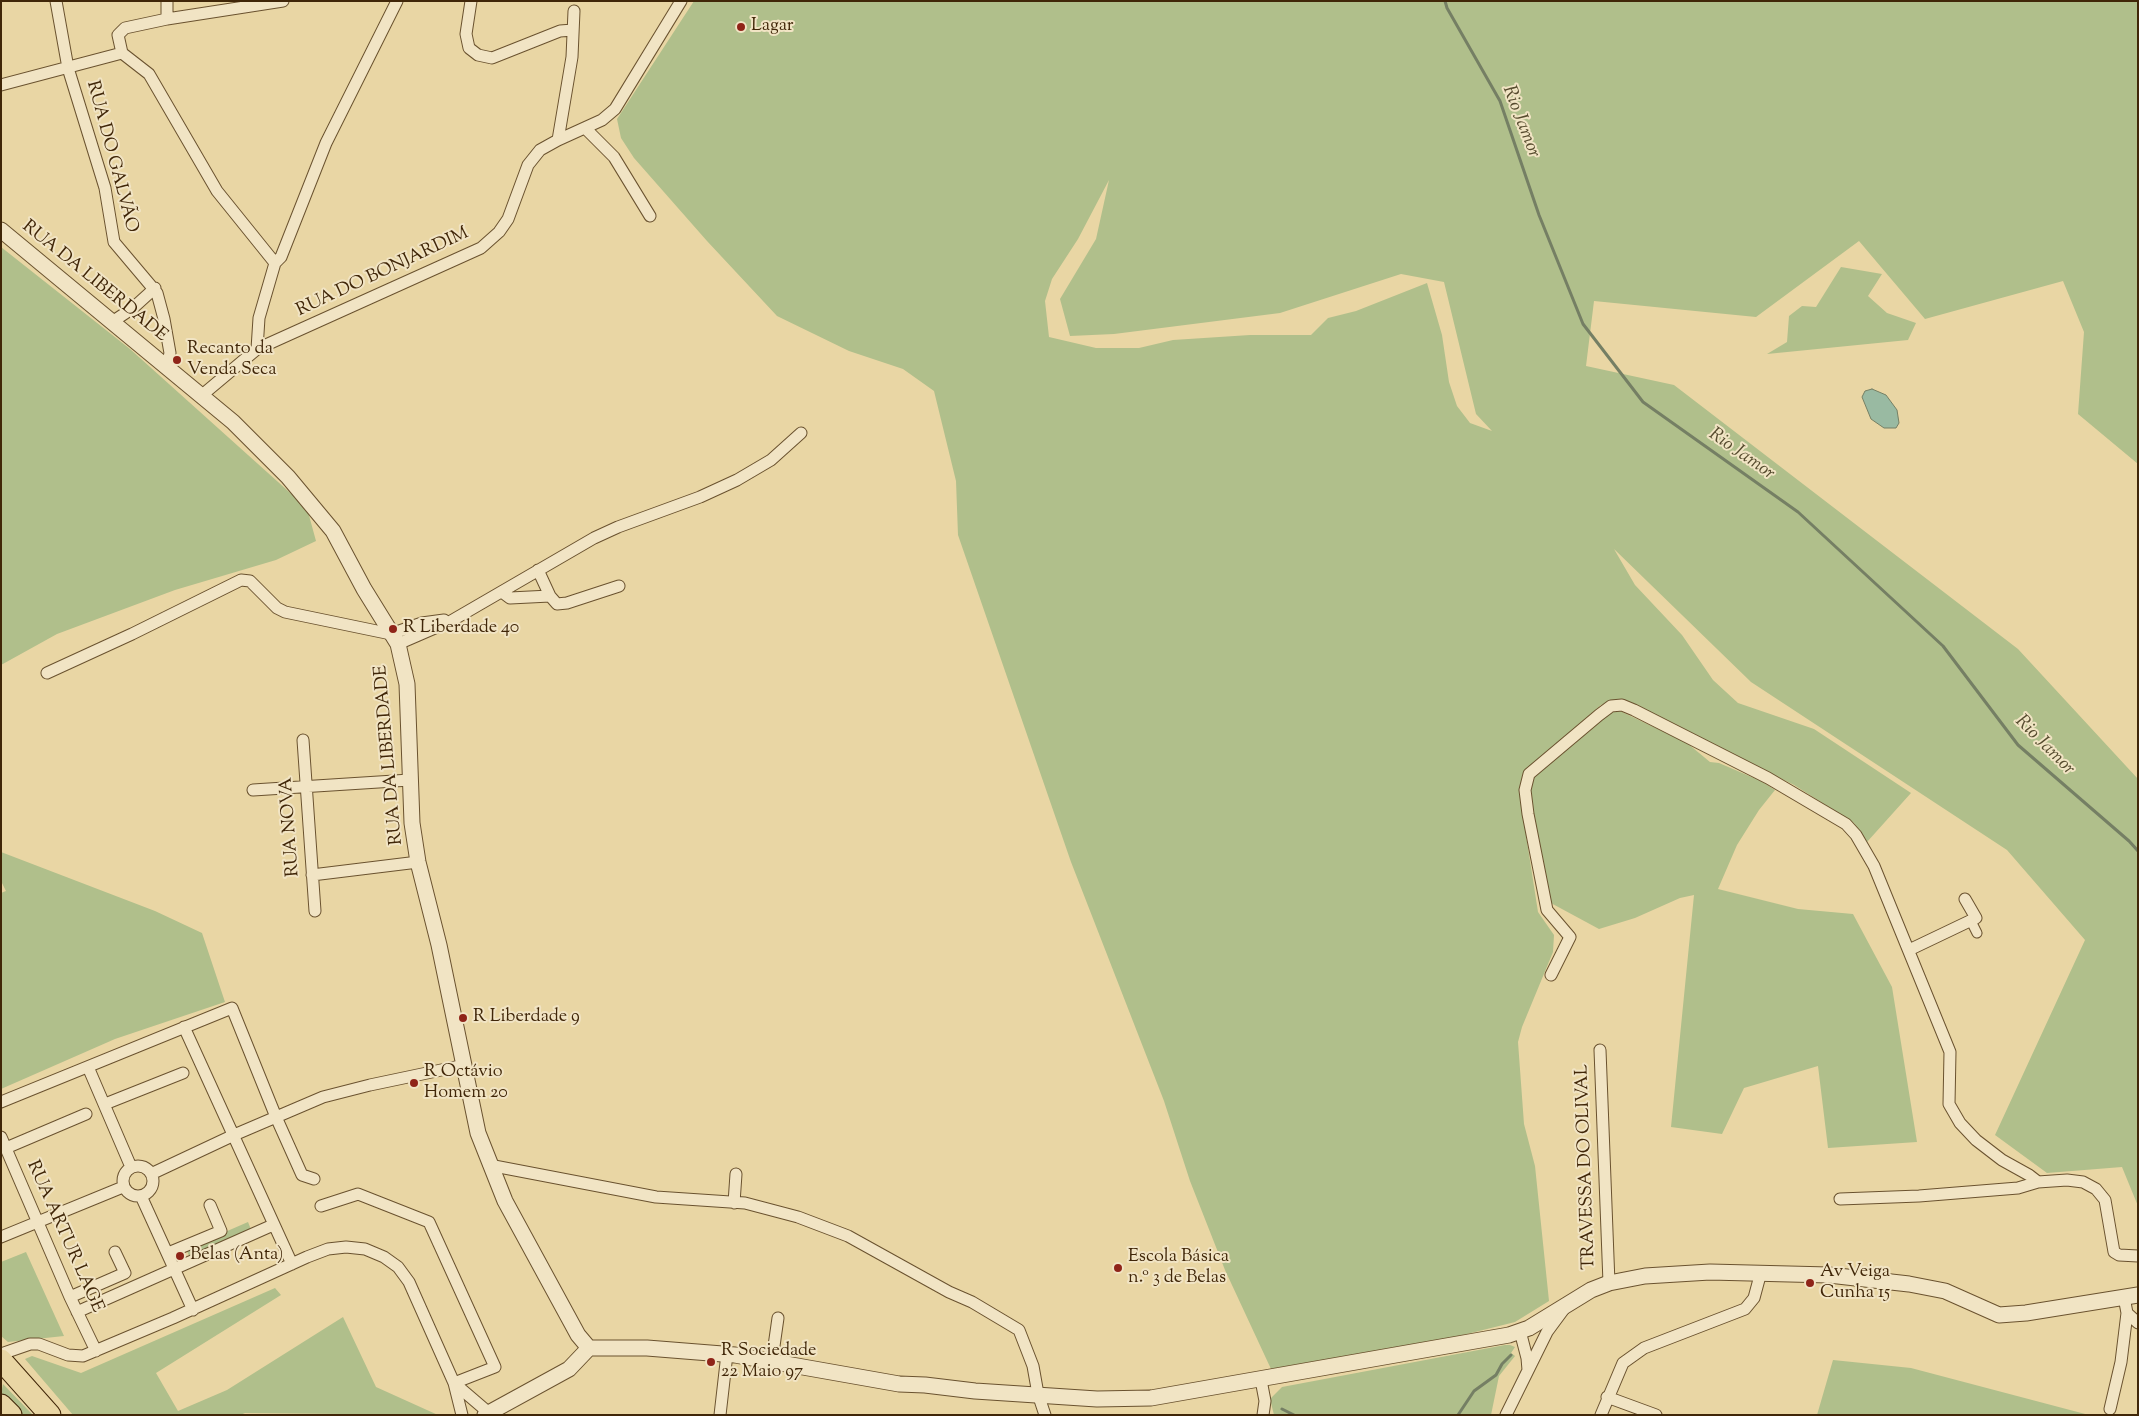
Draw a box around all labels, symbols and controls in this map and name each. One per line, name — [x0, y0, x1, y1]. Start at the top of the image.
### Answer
place label: Lagar — [751, 16, 793, 38]
marker: Lagar — [735, 21, 747, 33]
street label: RUA DO GALVÃO — [80, 79, 142, 235]
water label: Rio Jamor — [1496, 83, 1544, 161]
street label: RUA DA LIBERDADE — [17, 217, 171, 347]
street label: RUA DO BONJARDIM — [293, 224, 473, 322]
place label: Recanto da Venda Seca — [187, 339, 276, 382]
marker: Recanto da Venda Seca — [171, 354, 183, 366]
water label: Rio Jamor — [1704, 424, 1778, 486]
place label: R Liberdade 40 — [403, 618, 519, 640]
marker: R Liberdade 40 — [387, 623, 399, 635]
street label: RUA DA LIBERDADE — [371, 664, 409, 846]
water label: Rio Jamor — [2009, 711, 2079, 781]
street label: RUA NOVA — [277, 776, 305, 878]
place label: R Liberdade 9 — [473, 1007, 580, 1029]
marker: R Liberdade 9 — [457, 1012, 469, 1024]
place label: R Octávio Homem 20 — [424, 1062, 508, 1104]
street label: TRAVESSA DO OLIVAL — [1573, 1064, 1601, 1270]
marker: R Octávio Homem 20 — [408, 1077, 420, 1089]
street label: RUA ARTUR LAGE — [21, 1158, 107, 1316]
place label: Belas (Anta) — [190, 1245, 283, 1267]
place label: Escola Básica n.º 3 de Belas — [1128, 1247, 1229, 1290]
marker: Belas (Anta) — [174, 1250, 186, 1262]
marker: Escola Básica n.º 3 de Belas — [1112, 1262, 1124, 1274]
place label: Av Veiga Cunha 15 — [1820, 1262, 1890, 1304]
marker: Av Veiga Cunha 15 — [1804, 1277, 1816, 1289]
place label: R Sociedade 22 Maio 97 — [721, 1341, 816, 1384]
marker: R Sociedade 22 Maio 97 — [705, 1356, 717, 1368]

